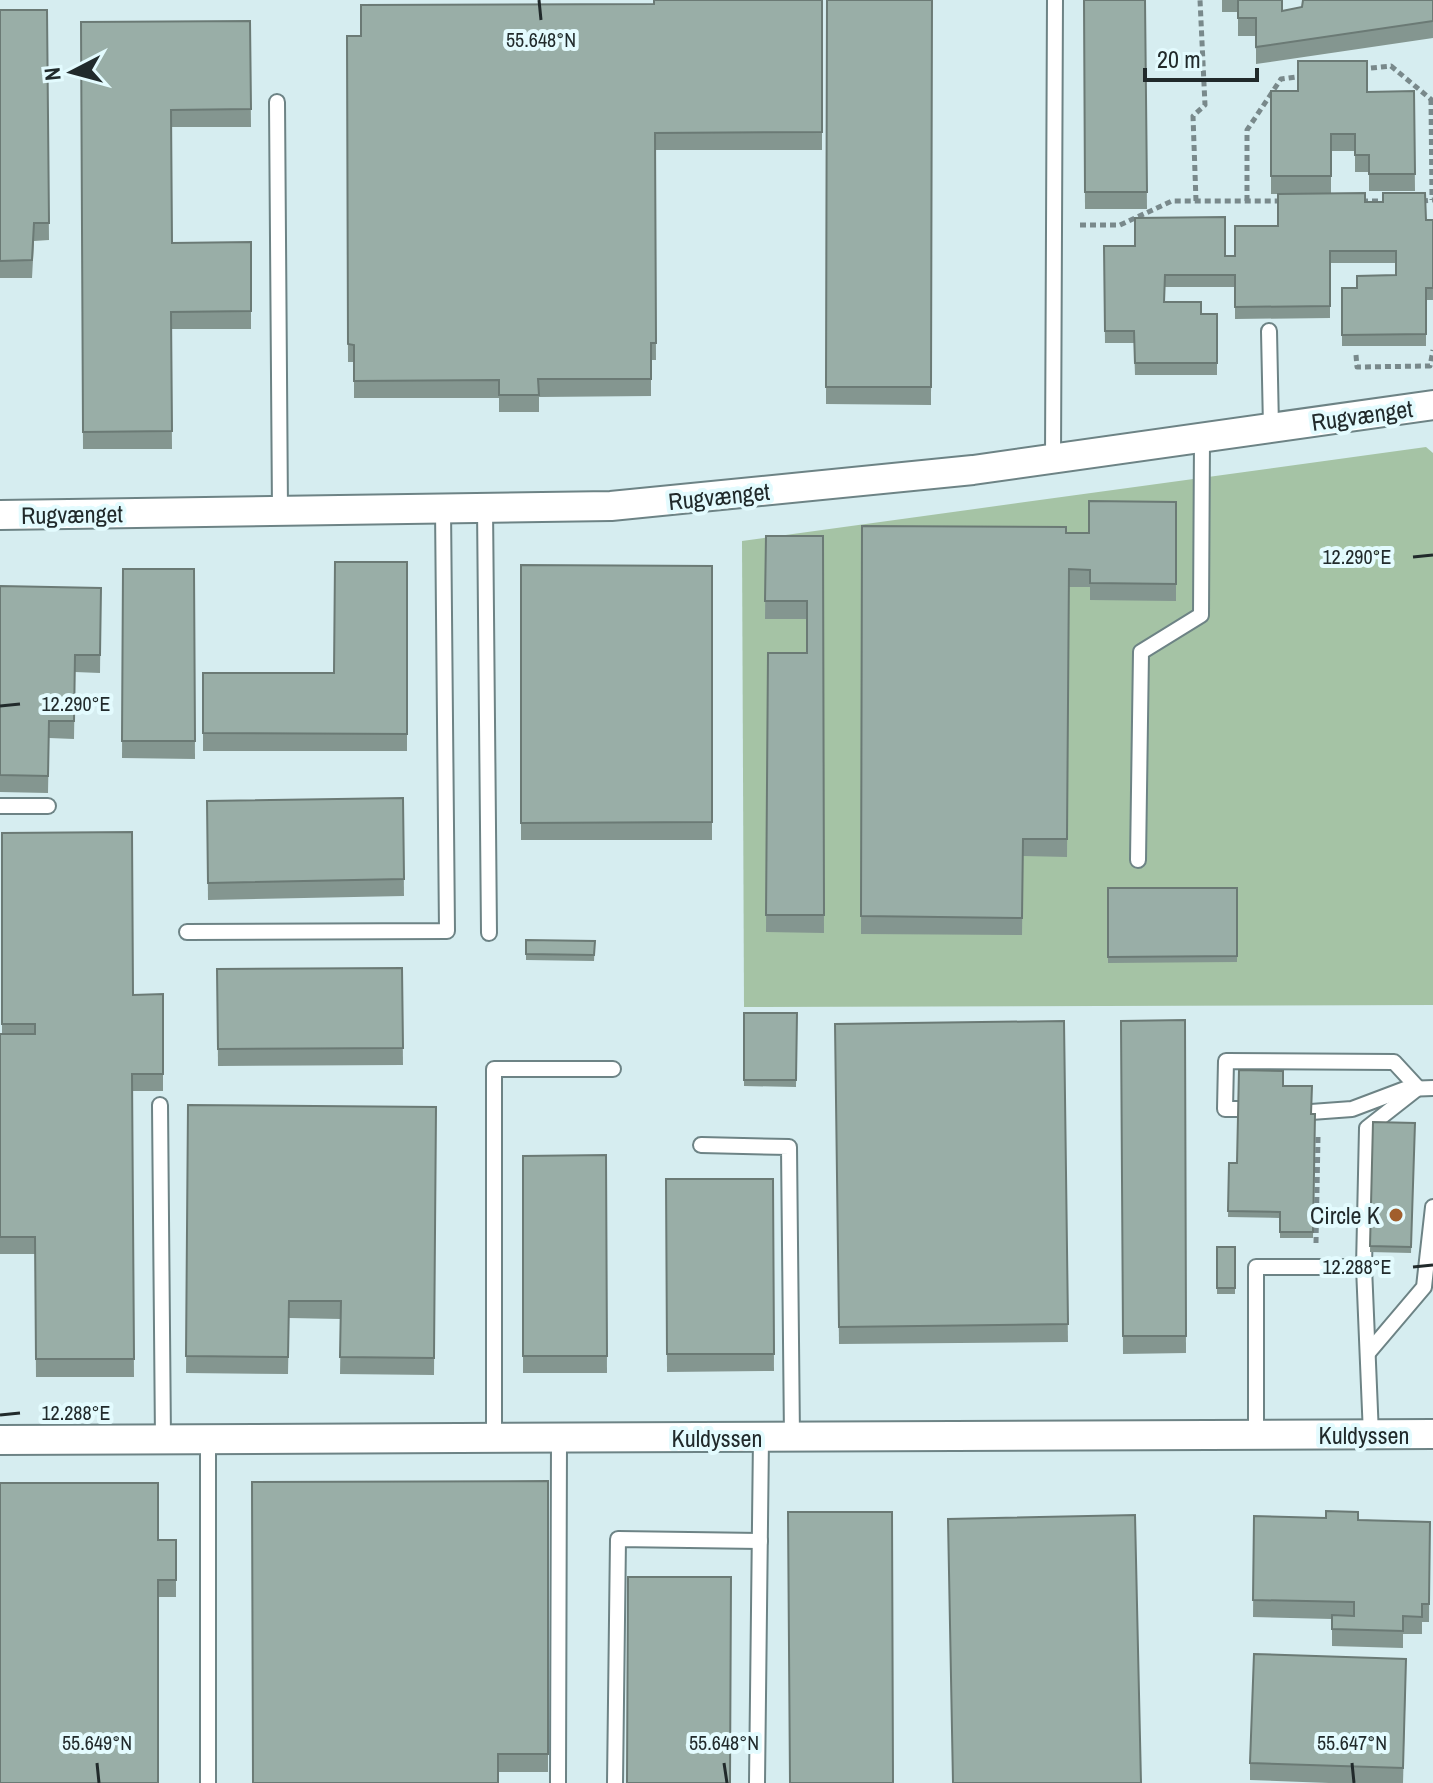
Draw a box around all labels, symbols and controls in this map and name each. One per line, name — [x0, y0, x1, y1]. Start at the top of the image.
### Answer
text: 55.648°N — [506, 26, 576, 53]
north arrow — [32, 32, 112, 112]
scale bar — [1145, 32, 1257, 82]
text: 20 m — [1157, 43, 1201, 75]
text: N — [37, 66, 68, 82]
street label: Rugvænget — [1309, 392, 1415, 438]
street label: Rugvænget — [667, 475, 772, 517]
street label: Rugvænget — [21, 497, 124, 531]
text: 12.290°E — [1322, 543, 1392, 570]
text: 12.290°E — [41, 690, 111, 717]
place label: Circle K — [1310, 1199, 1380, 1231]
marker: Circle K — [1387, 1206, 1405, 1224]
text: 12.288°E — [1322, 1253, 1392, 1280]
text: 12.288°E — [41, 1399, 111, 1426]
street label: Kuldyssen — [1319, 1419, 1409, 1451]
street label: Kuldyssen — [672, 1422, 762, 1454]
text: 55.649°N — [62, 1729, 132, 1756]
text: 55.648°N — [689, 1729, 759, 1756]
text: 55.647°N — [1317, 1729, 1387, 1756]

